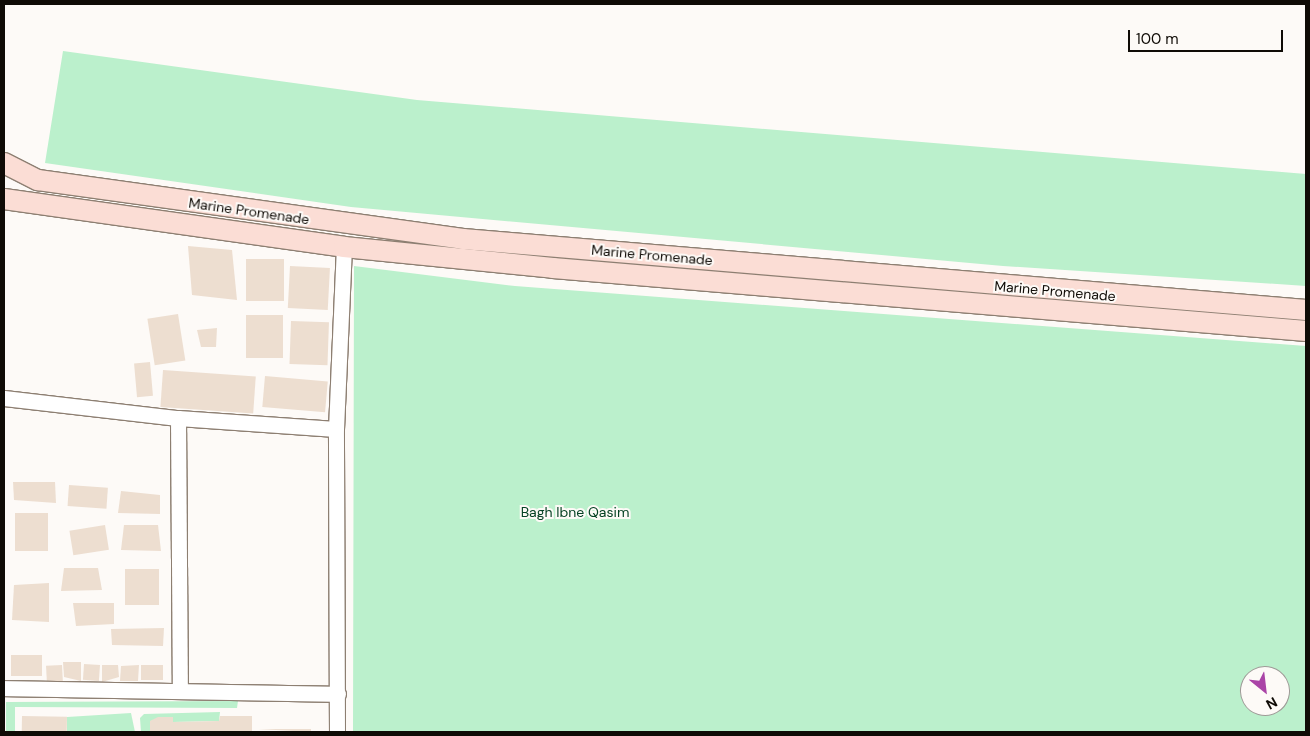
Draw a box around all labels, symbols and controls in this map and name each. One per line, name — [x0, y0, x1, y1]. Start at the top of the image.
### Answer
scale bar — [1130, 20, 1285, 52]
text: 100 m — [1136, 29, 1179, 49]
street label: Marine Promenade — [188, 194, 310, 228]
street label: Marine Promenade — [591, 241, 713, 269]
street label: Marine Promenade — [994, 277, 1116, 305]
park label: Bagh Ibne Qasim — [521, 504, 629, 520]
north arrow — [1240, 666, 1290, 716]
text: N — [1263, 693, 1281, 714]

